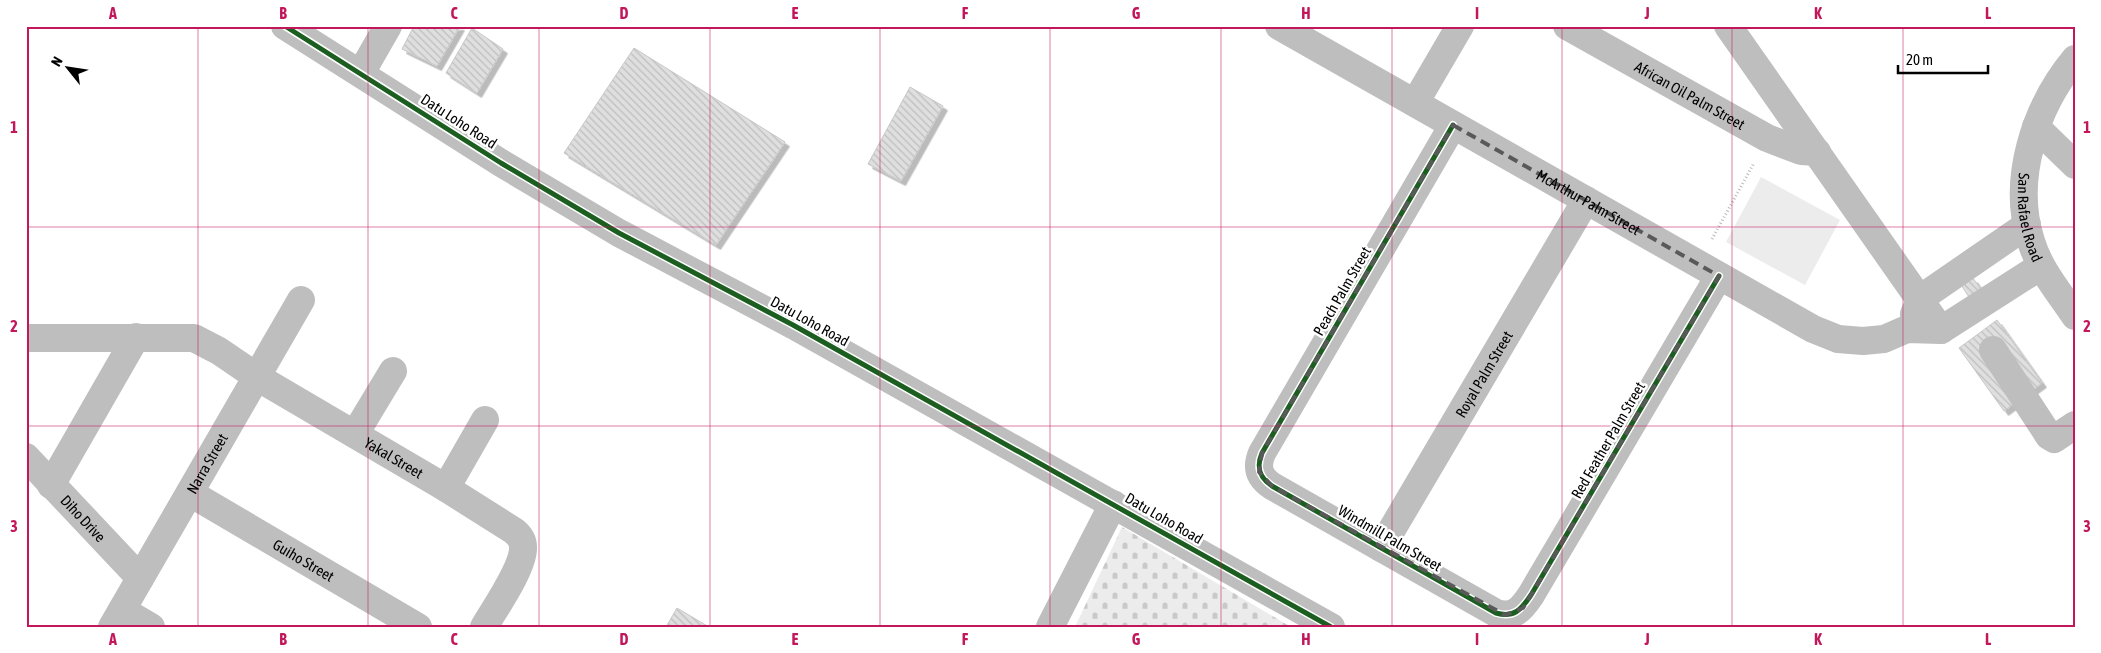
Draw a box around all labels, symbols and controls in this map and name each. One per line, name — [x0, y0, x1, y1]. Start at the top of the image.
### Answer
text: A — [108, 4, 117, 22]
text: B — [279, 4, 287, 22]
text: C — [450, 4, 458, 22]
text: D — [620, 4, 629, 22]
text: E — [792, 4, 799, 22]
text: F — [962, 4, 969, 22]
text: G — [1132, 4, 1141, 22]
text: H — [1301, 4, 1311, 22]
text: I — [1475, 4, 1479, 22]
text: J — [1643, 4, 1650, 22]
text: K — [1814, 4, 1822, 22]
text: L — [1985, 4, 1992, 22]
north arrow — [42, 42, 92, 92]
scale bar — [1898, 42, 1988, 74]
text: 20 m — [1906, 51, 1933, 68]
text: N — [48, 54, 66, 69]
street label: African Oil Palm Street — [1632, 57, 1748, 132]
street label: Datu Loho Road — [418, 90, 500, 152]
text: 1 — [10, 118, 18, 136]
text: 1 — [2083, 118, 2091, 136]
street label: McArthur Palm Street — [1534, 166, 1643, 238]
street label: San Rafael Road — [2015, 172, 2046, 264]
street label: Peach Palm Street — [1310, 244, 1374, 338]
street label: Datu Loho Road — [768, 293, 852, 349]
text: 2 — [10, 317, 18, 335]
text: 2 — [2083, 317, 2091, 335]
street label: Royal Palm Street — [1451, 328, 1516, 420]
street label: Red Feather Palm Street — [1568, 379, 1648, 501]
street label: Narra Street — [183, 430, 231, 496]
street label: Yakal Street — [361, 434, 426, 481]
street label: Datu Loho Road — [1122, 489, 1206, 547]
street label: Diho Drive — [58, 491, 110, 545]
street label: Windmill Palm Street — [1335, 501, 1445, 575]
text: 3 — [10, 517, 18, 535]
text: 3 — [2083, 517, 2091, 535]
street label: Guiho Street — [270, 535, 337, 584]
text: A — [108, 630, 117, 648]
text: B — [279, 630, 287, 648]
text: C — [450, 630, 458, 648]
text: D — [620, 630, 629, 648]
text: E — [792, 630, 799, 648]
text: F — [962, 630, 969, 648]
text: G — [1132, 630, 1141, 648]
text: H — [1301, 630, 1311, 648]
text: I — [1475, 630, 1479, 648]
text: J — [1643, 630, 1650, 648]
text: K — [1814, 630, 1822, 648]
text: L — [1985, 630, 1992, 648]

